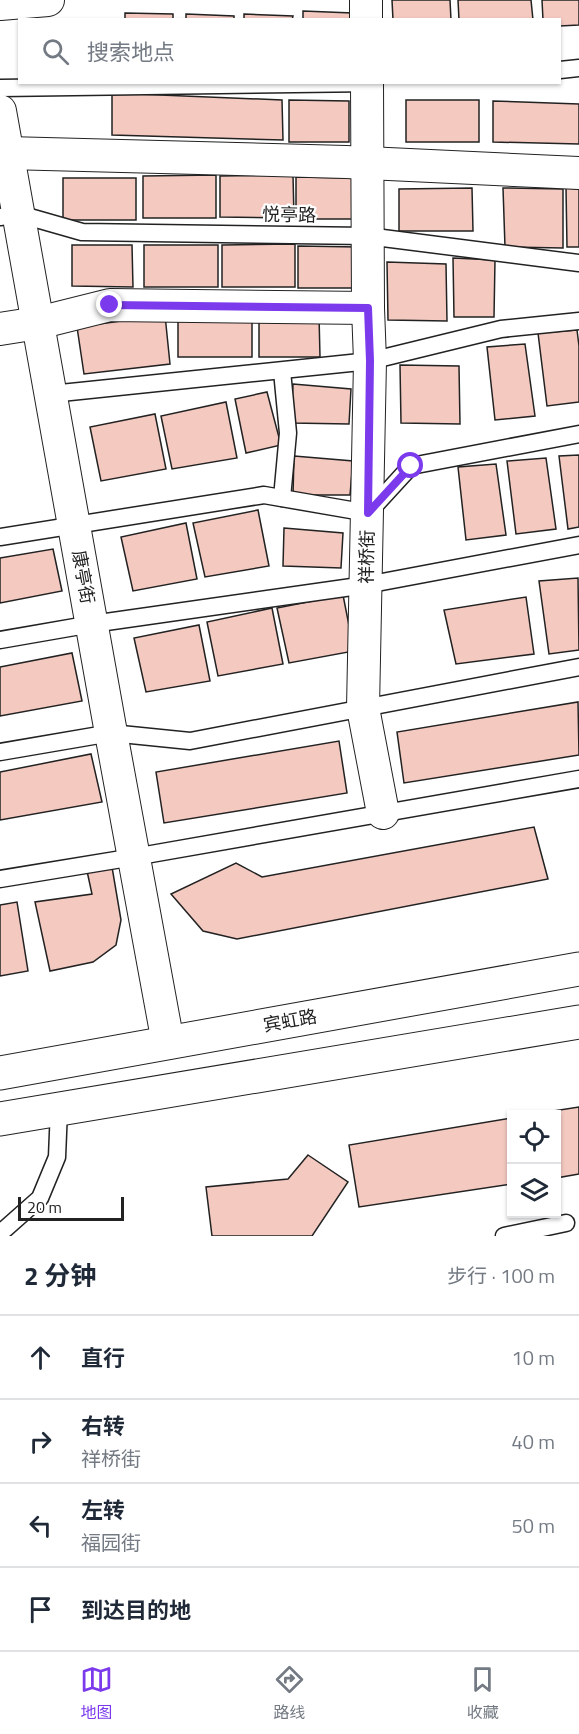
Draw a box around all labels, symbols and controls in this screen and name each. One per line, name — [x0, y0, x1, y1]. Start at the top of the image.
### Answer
search box — [18, 18, 561, 84]
icon: search — [39, 35, 72, 68]
text: 搜索地点 — [87, 35, 175, 69]
street label: 悦亭路 — [262, 201, 316, 228]
route end — [96, 291, 122, 317]
route start — [397, 452, 423, 478]
street label: 祥桥街 — [353, 530, 380, 584]
street label: 康亭街 — [66, 548, 101, 606]
street label: 宾虹路 — [261, 1003, 319, 1038]
map controls — [507, 1110, 561, 1218]
button: locate — [507, 1110, 561, 1164]
button: layers — [507, 1164, 561, 1218]
scale bar — [18, 1194, 124, 1222]
text: 20 m — [27, 1195, 62, 1219]
text: 2 分钟 — [24, 1256, 96, 1295]
text: 步行 · 100 m — [447, 1260, 555, 1291]
icon: ahead — [24, 1341, 57, 1374]
text: 直行 — [81, 1341, 125, 1375]
text: 10 m — [511, 1342, 555, 1373]
text: 右转 — [81, 1409, 125, 1443]
icon: right — [24, 1425, 57, 1458]
text: 40 m — [511, 1426, 555, 1457]
text: 祥桥街 — [81, 1443, 141, 1474]
text: 左转 — [81, 1493, 125, 1527]
icon: left — [24, 1509, 57, 1542]
text: 50 m — [511, 1510, 555, 1541]
text: 福园街 — [81, 1527, 141, 1558]
icon: arrive — [24, 1593, 57, 1626]
text: 到达目的地 — [81, 1593, 191, 1627]
tab: 地图 — [80, 1663, 113, 1724]
tab: 路线 — [273, 1663, 306, 1724]
tab: 收藏 — [466, 1663, 499, 1724]

